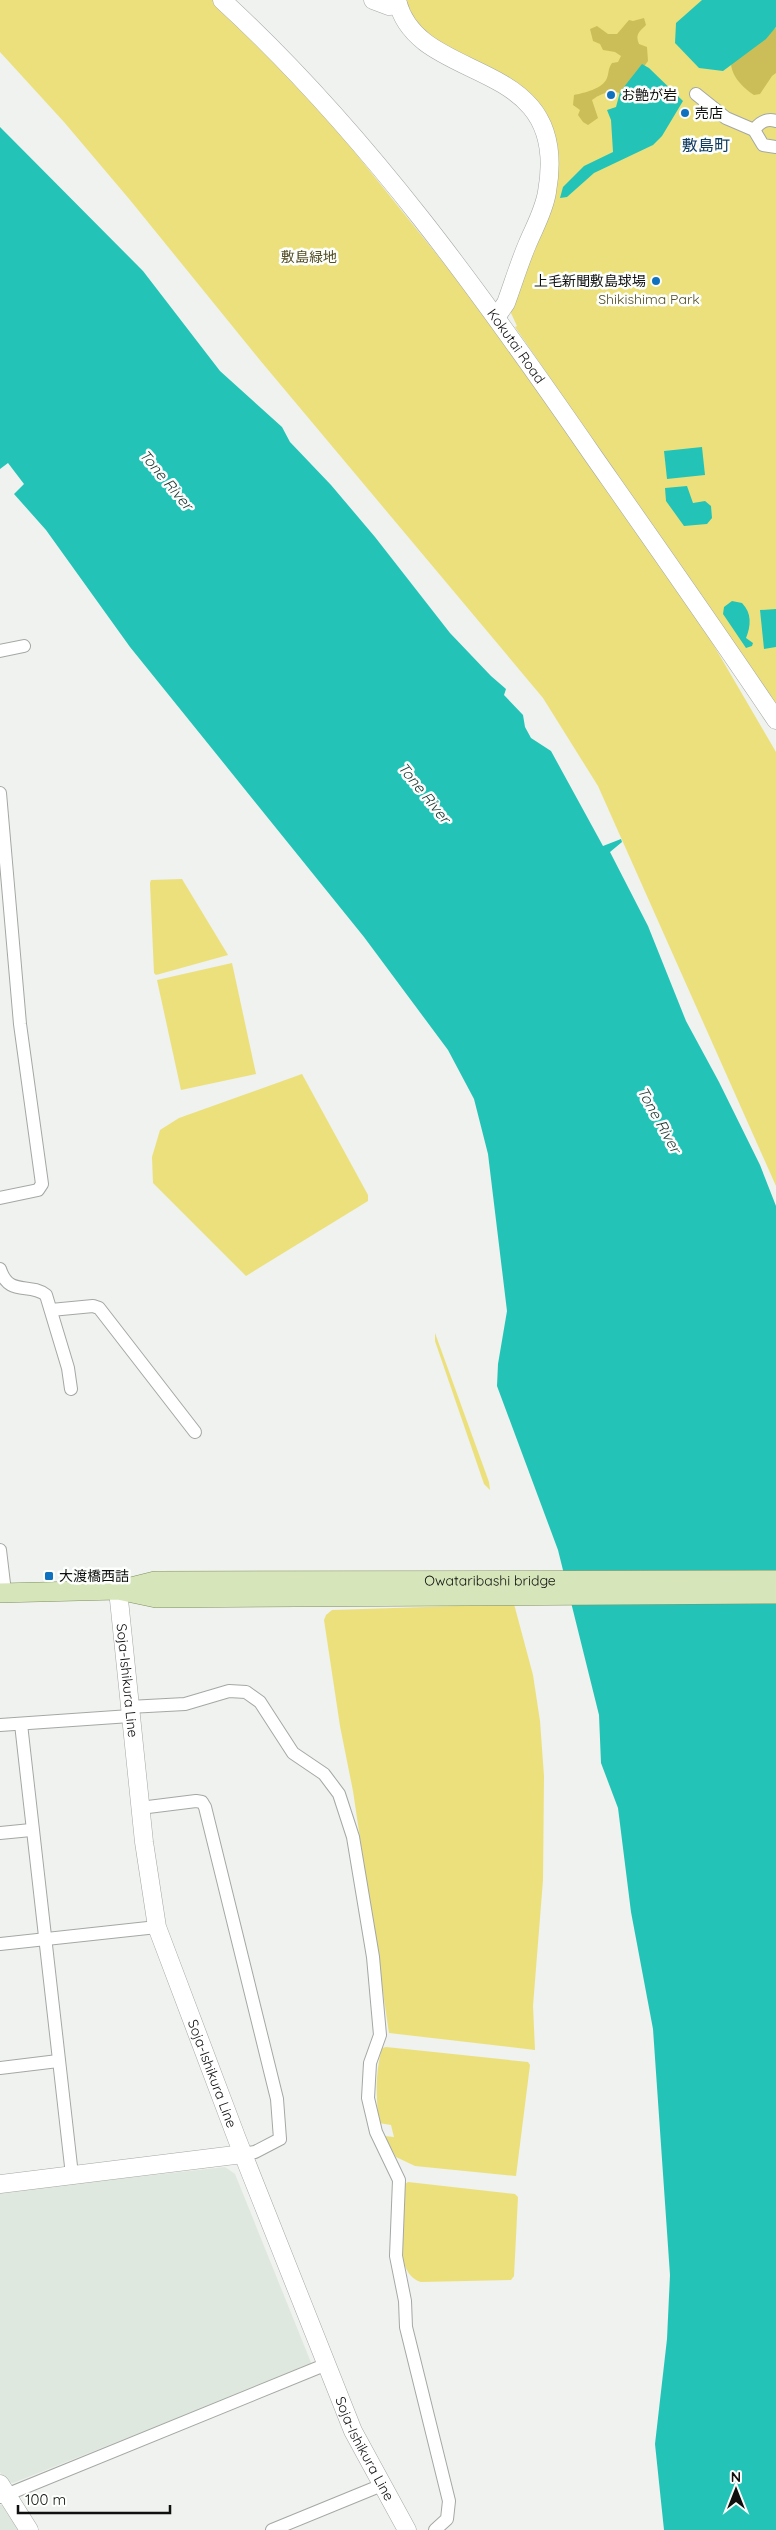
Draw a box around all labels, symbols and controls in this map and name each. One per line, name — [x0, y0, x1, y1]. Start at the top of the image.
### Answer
place label: お艶が岩 — [621, 86, 677, 104]
marker: お艶が岩 — [605, 89, 617, 101]
place label: 売店 — [695, 104, 723, 122]
marker: 売店 — [679, 107, 691, 119]
district label: 敷島町 — [682, 135, 730, 155]
park label: 敷島緑地 — [281, 248, 337, 266]
place label: 上毛新聞敷島球場 — [534, 272, 646, 290]
marker: 上毛新聞敷島球場 — [650, 275, 662, 287]
park label: Shikishima Park — [598, 290, 700, 308]
street label: Kokutai Road — [483, 305, 549, 387]
water label: Tone River — [136, 446, 199, 515]
water label: Tone River — [394, 758, 456, 829]
water label: Tone River — [633, 1083, 687, 1158]
place label: 大渡橋西詰 — [59, 1567, 129, 1585]
marker: 大渡橋西詰 — [43, 1570, 55, 1582]
street label: Owataribashi bridge — [424, 1571, 556, 1590]
street label: Soja-Ishikura Line — [113, 1623, 142, 1738]
street label: Soja-Ishikura Line — [184, 2017, 241, 2130]
street label: Soja-Ishikura Line — [331, 2394, 398, 2504]
north arrow — [711, 2465, 761, 2515]
text: N — [731, 2468, 741, 2486]
scale bar — [18, 2482, 170, 2514]
text: 100 m — [25, 2490, 66, 2509]

